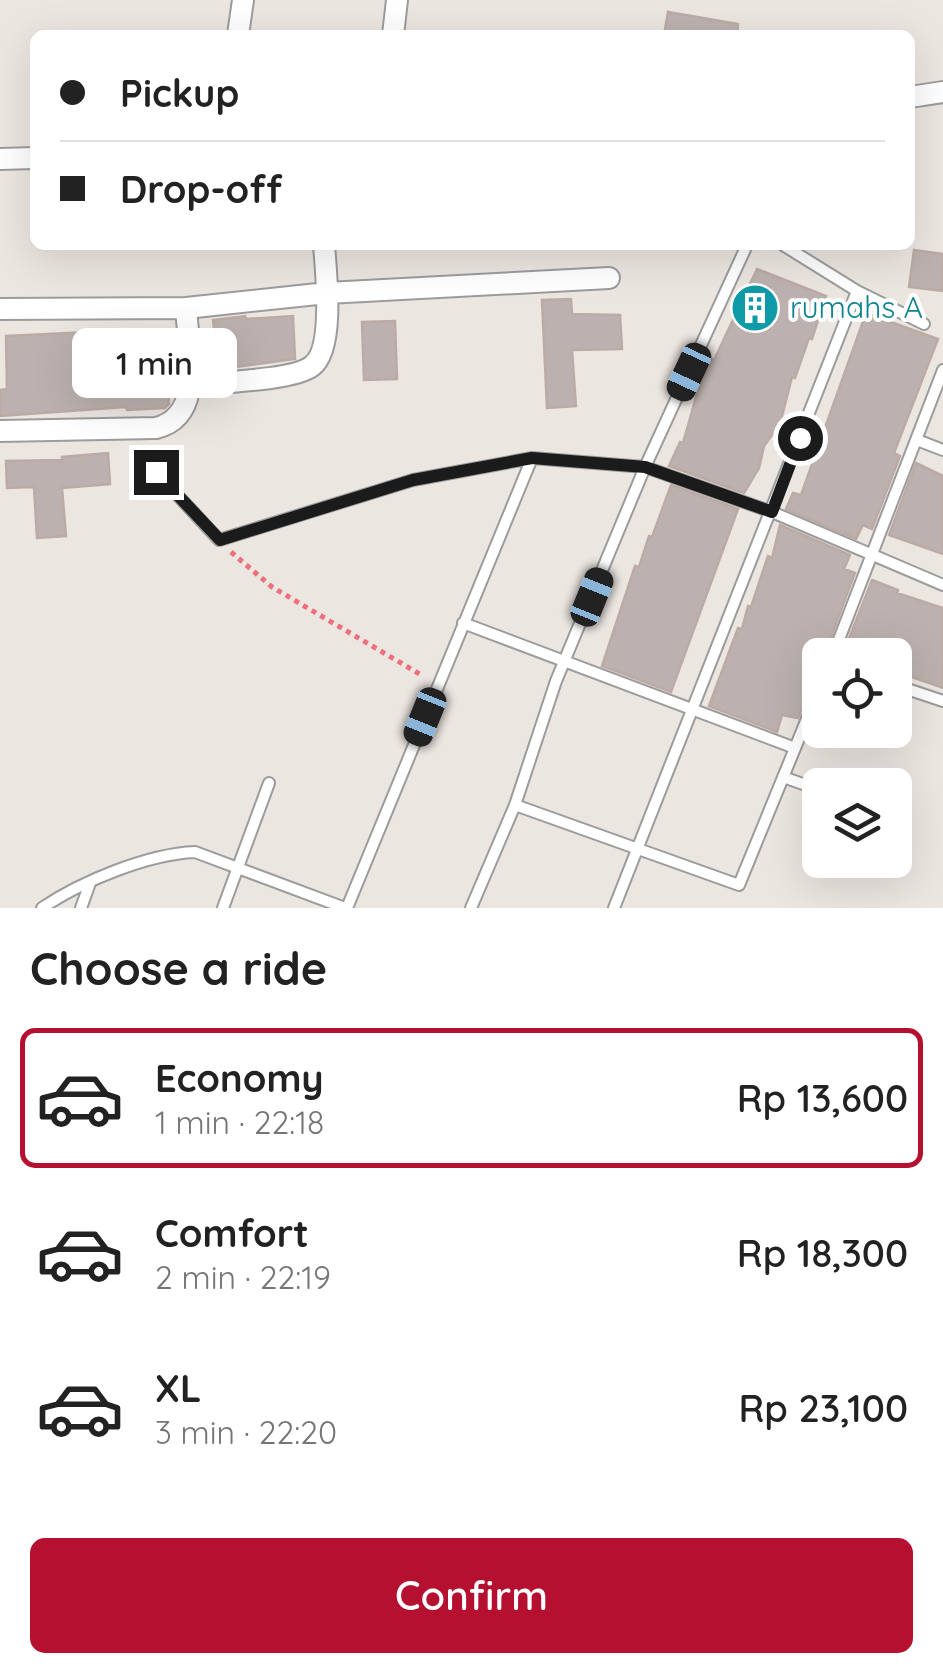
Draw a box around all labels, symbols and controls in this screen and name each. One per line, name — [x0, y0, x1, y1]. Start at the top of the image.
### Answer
text: Pickup — [120, 69, 239, 117]
text: Drop-off — [120, 165, 282, 213]
building icon: rumahs A — [729, 282, 781, 334]
place label: rumahs A — [790, 288, 923, 326]
callout: 1 min — [74, 327, 238, 397]
car — [663, 338, 715, 406]
text: 1 min — [116, 343, 193, 383]
route start — [778, 416, 823, 461]
route end — [134, 450, 179, 495]
car — [567, 564, 617, 630]
map controls — [802, 638, 912, 878]
button: locate — [802, 638, 912, 748]
car — [400, 684, 450, 750]
button: layers — [802, 768, 912, 878]
text: Choose a ride — [30, 940, 327, 996]
icon: car — [35, 1053, 125, 1143]
text: Economy — [155, 1054, 324, 1102]
text: Rp 13,600 — [737, 1074, 908, 1122]
text: 1 min · 22:18 — [155, 1102, 324, 1142]
icon: car — [35, 1208, 125, 1298]
text: Comfort — [155, 1209, 309, 1257]
text: Rp 18,300 — [737, 1229, 908, 1277]
text: 2 min · 22:19 — [155, 1257, 331, 1297]
icon: car — [35, 1363, 125, 1453]
text: XL — [155, 1364, 201, 1412]
text: Rp 23,100 — [738, 1384, 908, 1432]
text: 3 min · 22:20 — [155, 1412, 337, 1452]
button: Confirm — [30, 1538, 913, 1653]

